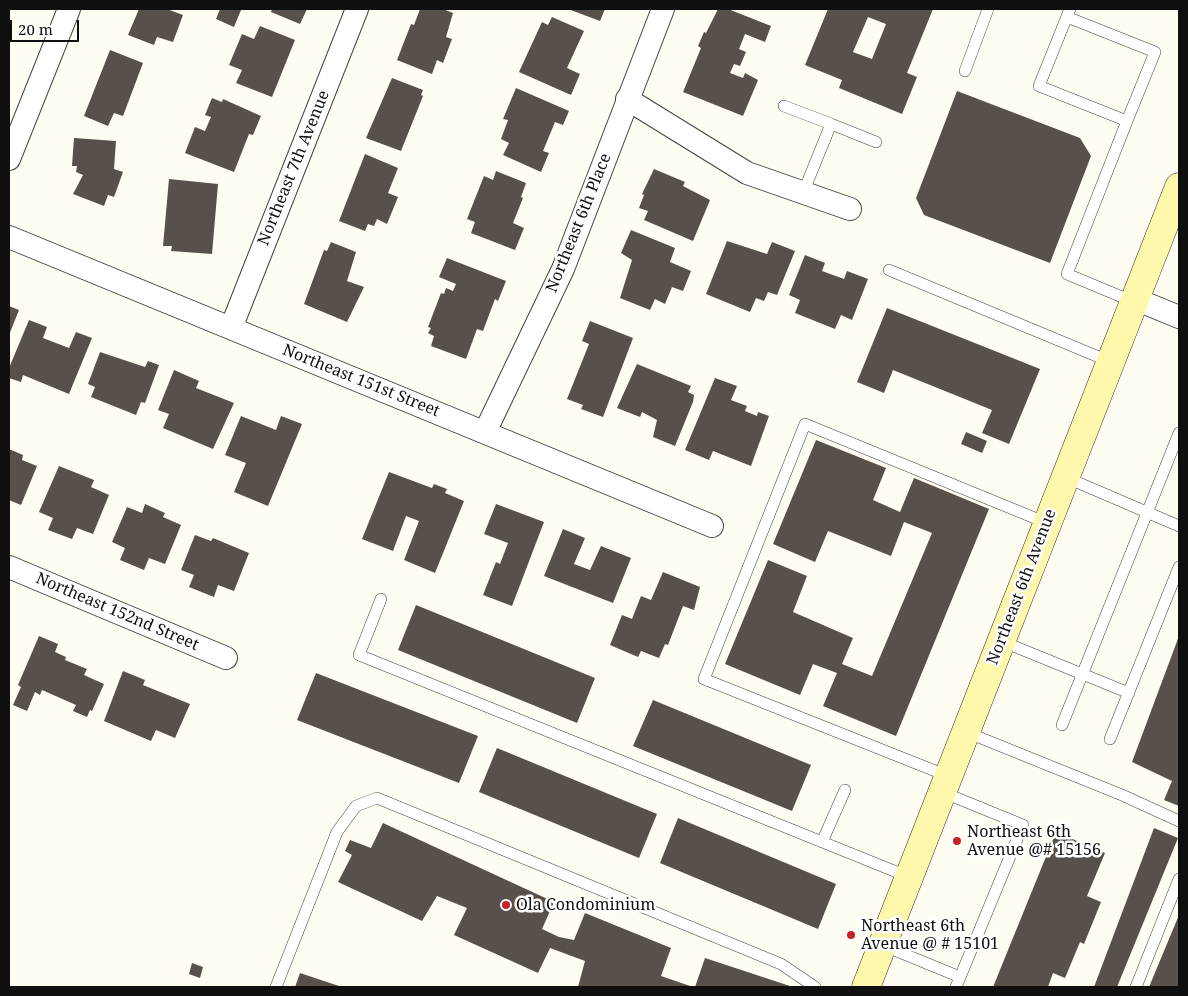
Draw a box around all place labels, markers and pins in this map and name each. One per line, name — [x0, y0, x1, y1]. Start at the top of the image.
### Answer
place label: Northeast 6th Avenue @# 15156 — [967, 822, 1101, 860]
marker: Northeast 6th Avenue @# 15156 — [951, 835, 963, 847]
place label: Ola Condominium — [516, 895, 655, 915]
marker: Ola Condominium — [500, 899, 512, 911]
place label: Northeast 6th Avenue @ # 15101 — [861, 916, 999, 954]
marker: Northeast 6th Avenue @ # 15101 — [845, 929, 857, 941]

